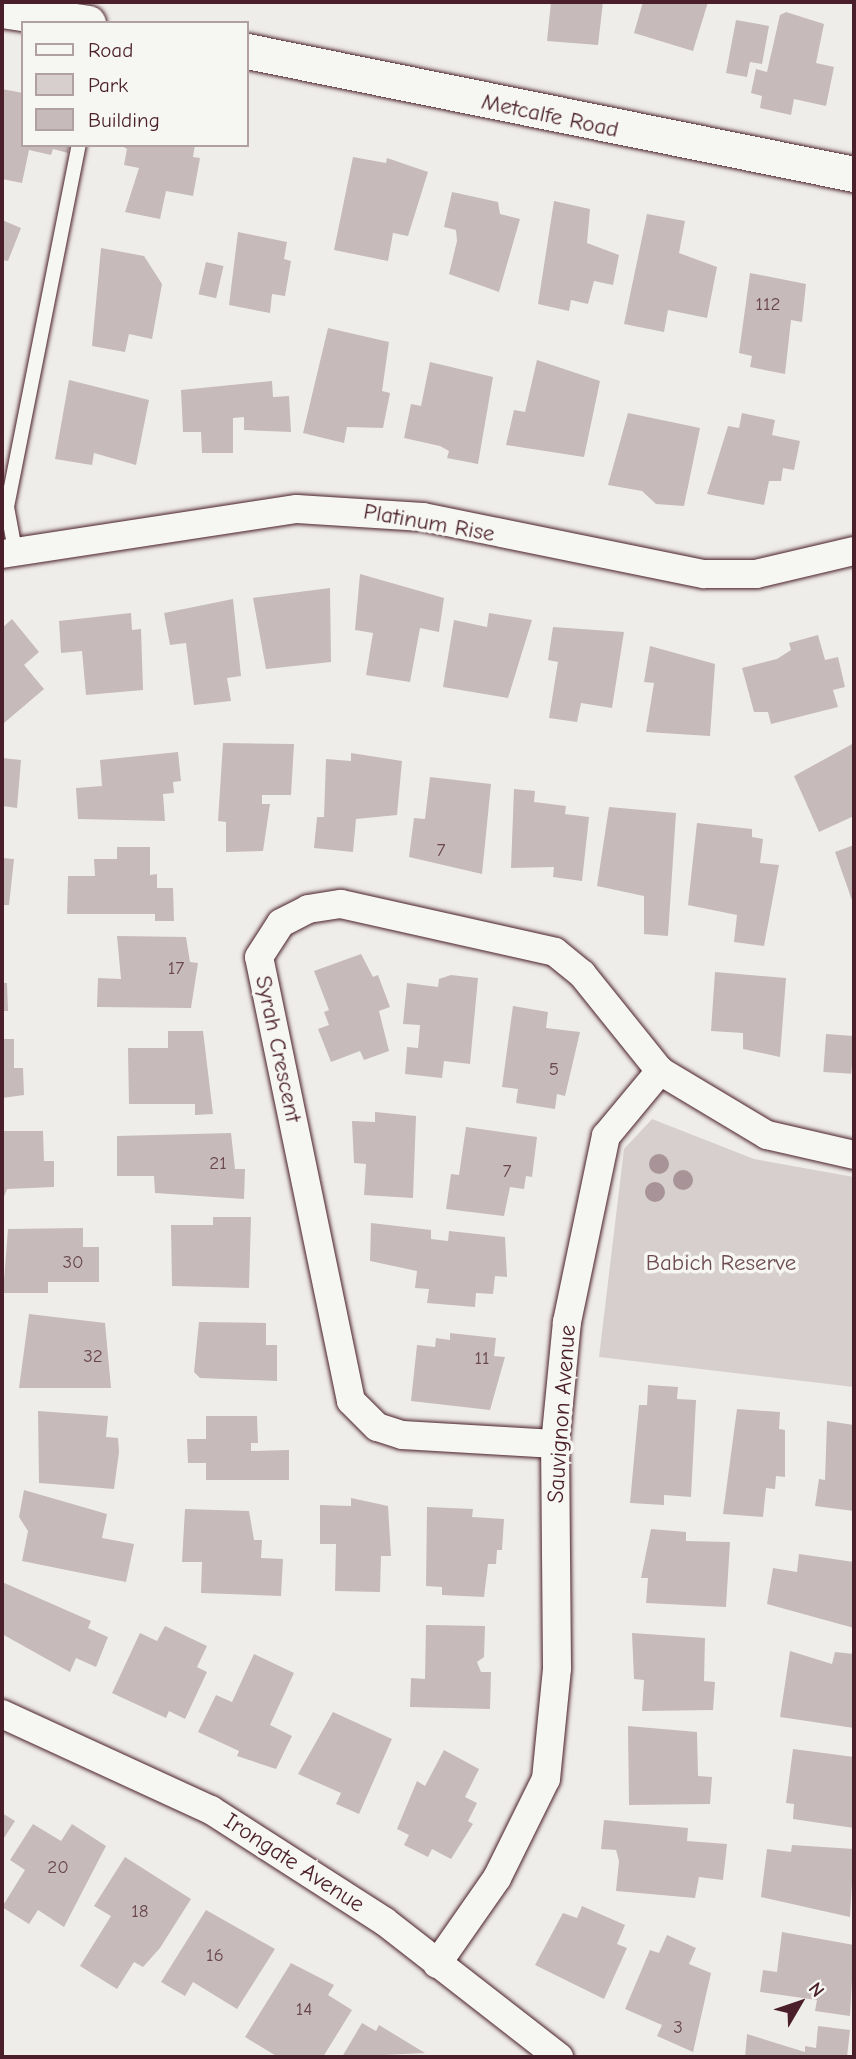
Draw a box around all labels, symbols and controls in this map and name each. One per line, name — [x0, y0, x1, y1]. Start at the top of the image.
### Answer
legend — [21, 21, 248, 147]
text: Road — [88, 38, 133, 62]
text: Park — [88, 73, 128, 97]
street label: Metcalfe Road — [479, 88, 621, 144]
text: Building — [88, 108, 160, 132]
house number: 112 — [756, 294, 780, 316]
street label: Platinum Rise — [361, 498, 497, 548]
house number: 7 — [437, 840, 445, 862]
house number: 17 — [168, 958, 184, 980]
street label: Syrah Crescent — [249, 973, 307, 1125]
house number: 5 — [549, 1059, 559, 1081]
house number: 21 — [209, 1153, 227, 1175]
house number: 7 — [503, 1161, 511, 1183]
park label: Babich Reserve — [646, 1249, 796, 1277]
house number: 30 — [62, 1252, 84, 1274]
street label: Sauvignon Avenue — [542, 1324, 582, 1504]
house number: 32 — [83, 1346, 103, 1368]
house number: 11 — [474, 1348, 490, 1370]
street label: Irongate Avenue — [219, 1807, 369, 1919]
house number: 20 — [47, 1857, 69, 1879]
house number: 18 — [131, 1901, 149, 1923]
house number: 16 — [206, 1945, 224, 1967]
north arrow — [765, 1968, 835, 2038]
text: N — [804, 1978, 829, 2002]
house number: 14 — [296, 1999, 312, 2021]
house number: 3 — [673, 2017, 683, 2039]

